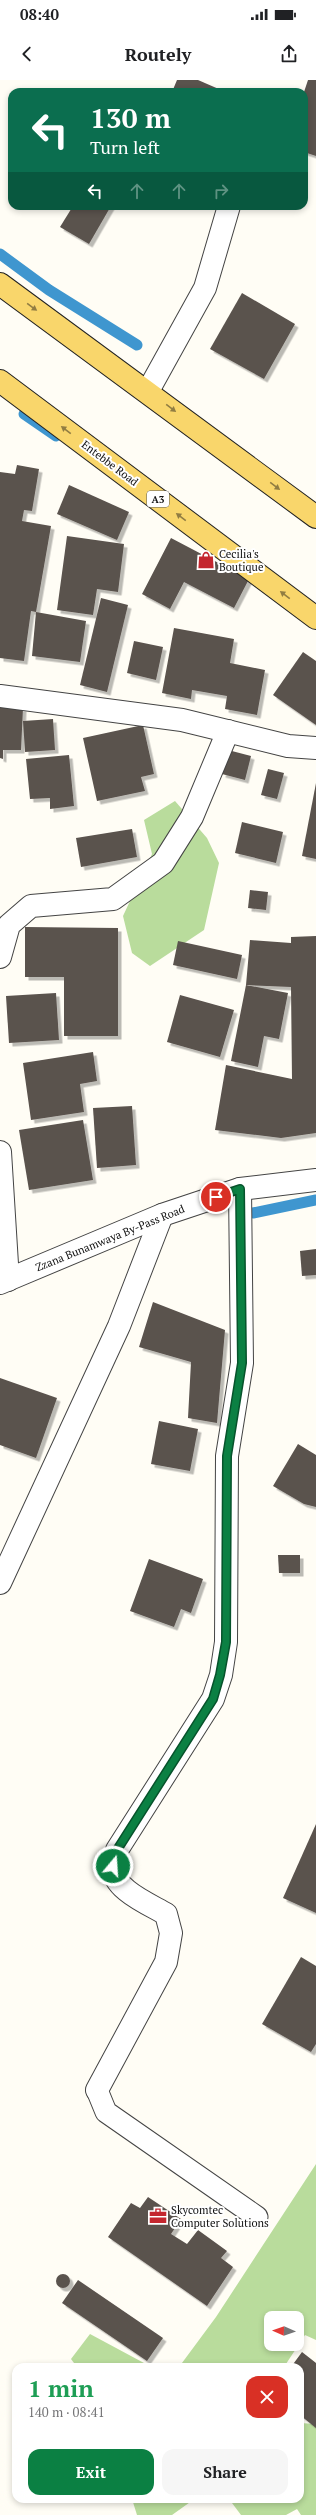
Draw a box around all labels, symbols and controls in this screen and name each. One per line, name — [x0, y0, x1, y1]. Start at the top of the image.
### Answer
text: 08:40 — [20, 4, 59, 24]
text: Routely — [125, 42, 191, 66]
icon: back — [16, 43, 38, 65]
icon: share — [278, 43, 300, 65]
text: 130 m — [90, 99, 171, 136]
icon: left — [24, 104, 76, 156]
text: Turn left — [90, 135, 160, 159]
icon: left — [84, 180, 106, 202]
icon: ahead — [126, 180, 148, 202]
icon: ahead — [168, 180, 190, 202]
icon: right — [210, 180, 232, 202]
one-way arrow — [26, 303, 37, 311]
one-way arrow — [165, 404, 176, 412]
one-way arrow — [60, 426, 71, 434]
street label: Entebbe Road — [79, 437, 141, 489]
one-way arrow — [269, 482, 280, 490]
road number: A3 — [147, 491, 169, 507]
one-way arrow — [175, 512, 186, 521]
place label: Cecilia's Boutique — [219, 547, 264, 574]
shop icon: Cecilia's Boutique — [196, 550, 216, 570]
one-way arrow — [279, 591, 290, 599]
pin — [199, 1180, 233, 1214]
icon: arrive — [205, 1186, 227, 1208]
street label: Zzana Bunamwaya By-Pass Road — [33, 1202, 187, 1274]
position arrow — [92, 1845, 134, 1887]
place label: Skycomtec Computer Solutions — [171, 2203, 269, 2230]
office icon: Skycomtec Computer Solutions — [148, 2206, 168, 2226]
north arrow — [264, 2311, 304, 2351]
map controls — [264, 2311, 304, 2351]
text: 1 min — [28, 2372, 94, 2404]
button: close — [246, 2376, 288, 2418]
text: 140 m · 08:41 — [28, 2403, 105, 2421]
button: Exit — [28, 2449, 154, 2495]
button: Share — [162, 2449, 288, 2495]

